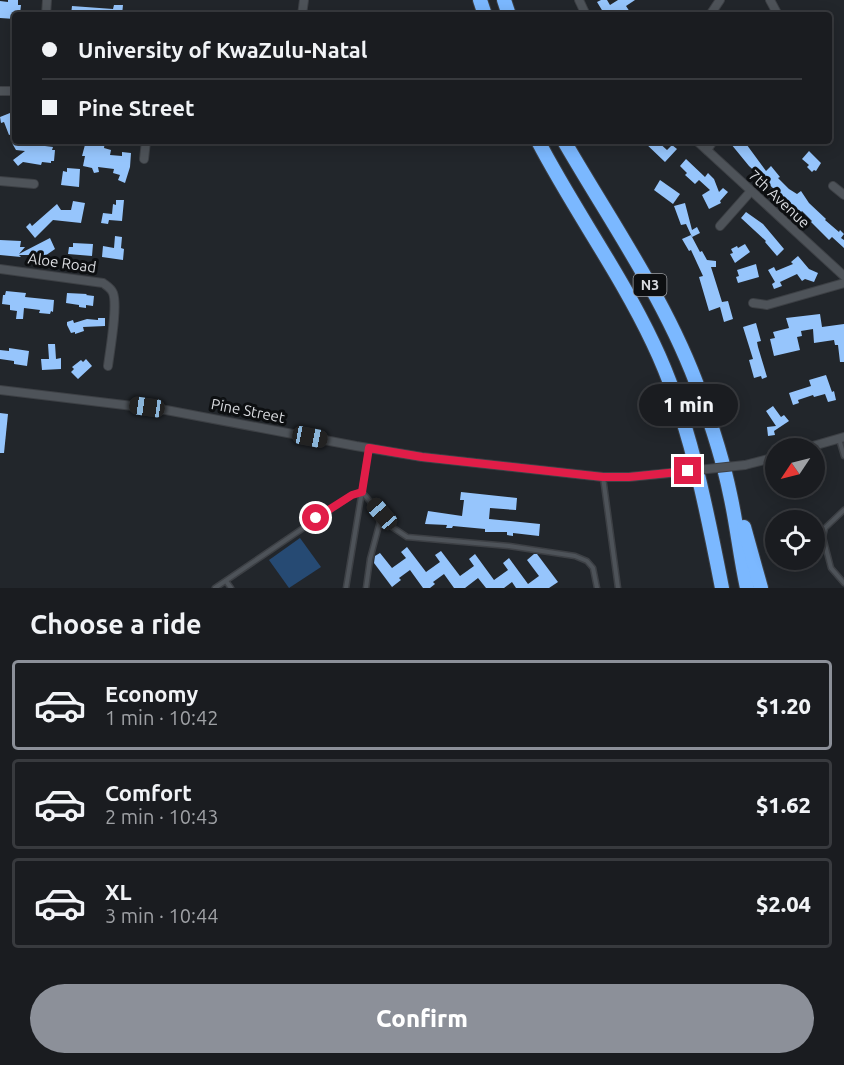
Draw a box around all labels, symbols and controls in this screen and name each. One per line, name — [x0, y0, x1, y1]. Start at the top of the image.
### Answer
text: University of KwaZulu-Natal — [78, 37, 367, 62]
text: Pine Street — [78, 95, 194, 120]
street label: 7th Avenue — [745, 166, 813, 231]
street label: Aloe Road — [27, 249, 97, 276]
road number: N3 — [634, 274, 666, 296]
callout: 1 min — [638, 384, 738, 426]
text: 1 min — [663, 393, 714, 416]
street label: Pine Street — [210, 395, 287, 426]
car — [128, 396, 166, 418]
car — [291, 425, 329, 449]
north arrow — [765, 438, 825, 498]
map controls — [765, 438, 825, 570]
route end — [674, 457, 701, 484]
car — [363, 495, 401, 533]
route start — [302, 504, 329, 531]
button: locate — [765, 510, 825, 570]
text: Choose a ride — [30, 609, 202, 639]
icon: car — [33, 678, 87, 732]
text: Economy — [105, 681, 198, 706]
text: $1.20 — [756, 693, 811, 718]
text: 1 min · 10:42 — [105, 706, 219, 729]
icon: car — [33, 777, 87, 831]
text: Comfort — [105, 780, 192, 805]
text: $1.62 — [756, 792, 811, 817]
text: 2 min · 10:43 — [105, 805, 219, 828]
icon: car — [33, 876, 87, 930]
text: XL — [105, 879, 132, 904]
text: $2.04 — [756, 891, 811, 916]
text: 3 min · 10:44 — [105, 904, 219, 927]
button: Confirm — [30, 984, 814, 1053]

